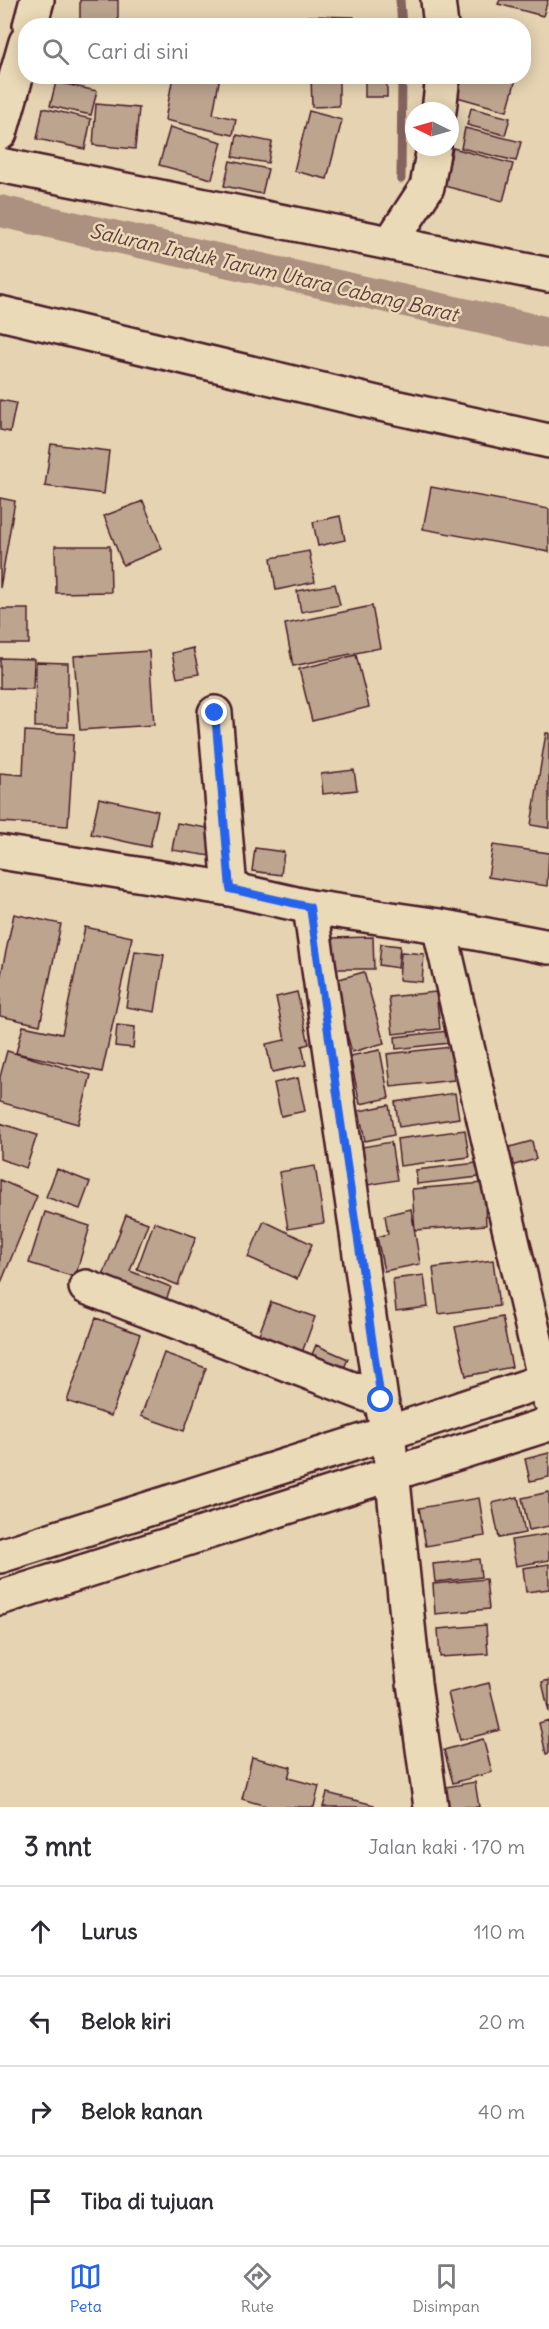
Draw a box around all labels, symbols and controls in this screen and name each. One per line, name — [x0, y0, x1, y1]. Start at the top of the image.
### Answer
search box — [18, 18, 531, 84]
icon: search — [39, 35, 72, 68]
text: Cari di sini — [87, 37, 189, 65]
north arrow — [405, 102, 459, 156]
water label: Saluran Induk Tarum Utara Cabang Barat — [88, 217, 462, 327]
route end — [201, 699, 227, 725]
route start — [367, 1386, 393, 1412]
text: 3 mnt — [24, 1830, 91, 1863]
text: Jalan kaki · 170 m — [368, 1834, 525, 1859]
icon: ahead — [24, 1915, 57, 1948]
text: Lurus — [81, 1917, 137, 1945]
text: 110 m — [474, 1919, 525, 1944]
icon: left — [24, 2005, 57, 2038]
text: Belok kiri — [81, 2007, 171, 2035]
text: 20 m — [479, 2009, 525, 2034]
icon: right — [24, 2095, 57, 2128]
text: Belok kanan — [81, 2097, 203, 2125]
text: 40 m — [478, 2099, 525, 2124]
icon: arrive — [24, 2185, 57, 2218]
text: Tiba di tujuan — [81, 2187, 214, 2215]
tab: Peta — [69, 2260, 102, 2316]
tab: Rute — [241, 2260, 274, 2316]
tab: Disimpan — [412, 2260, 480, 2316]

